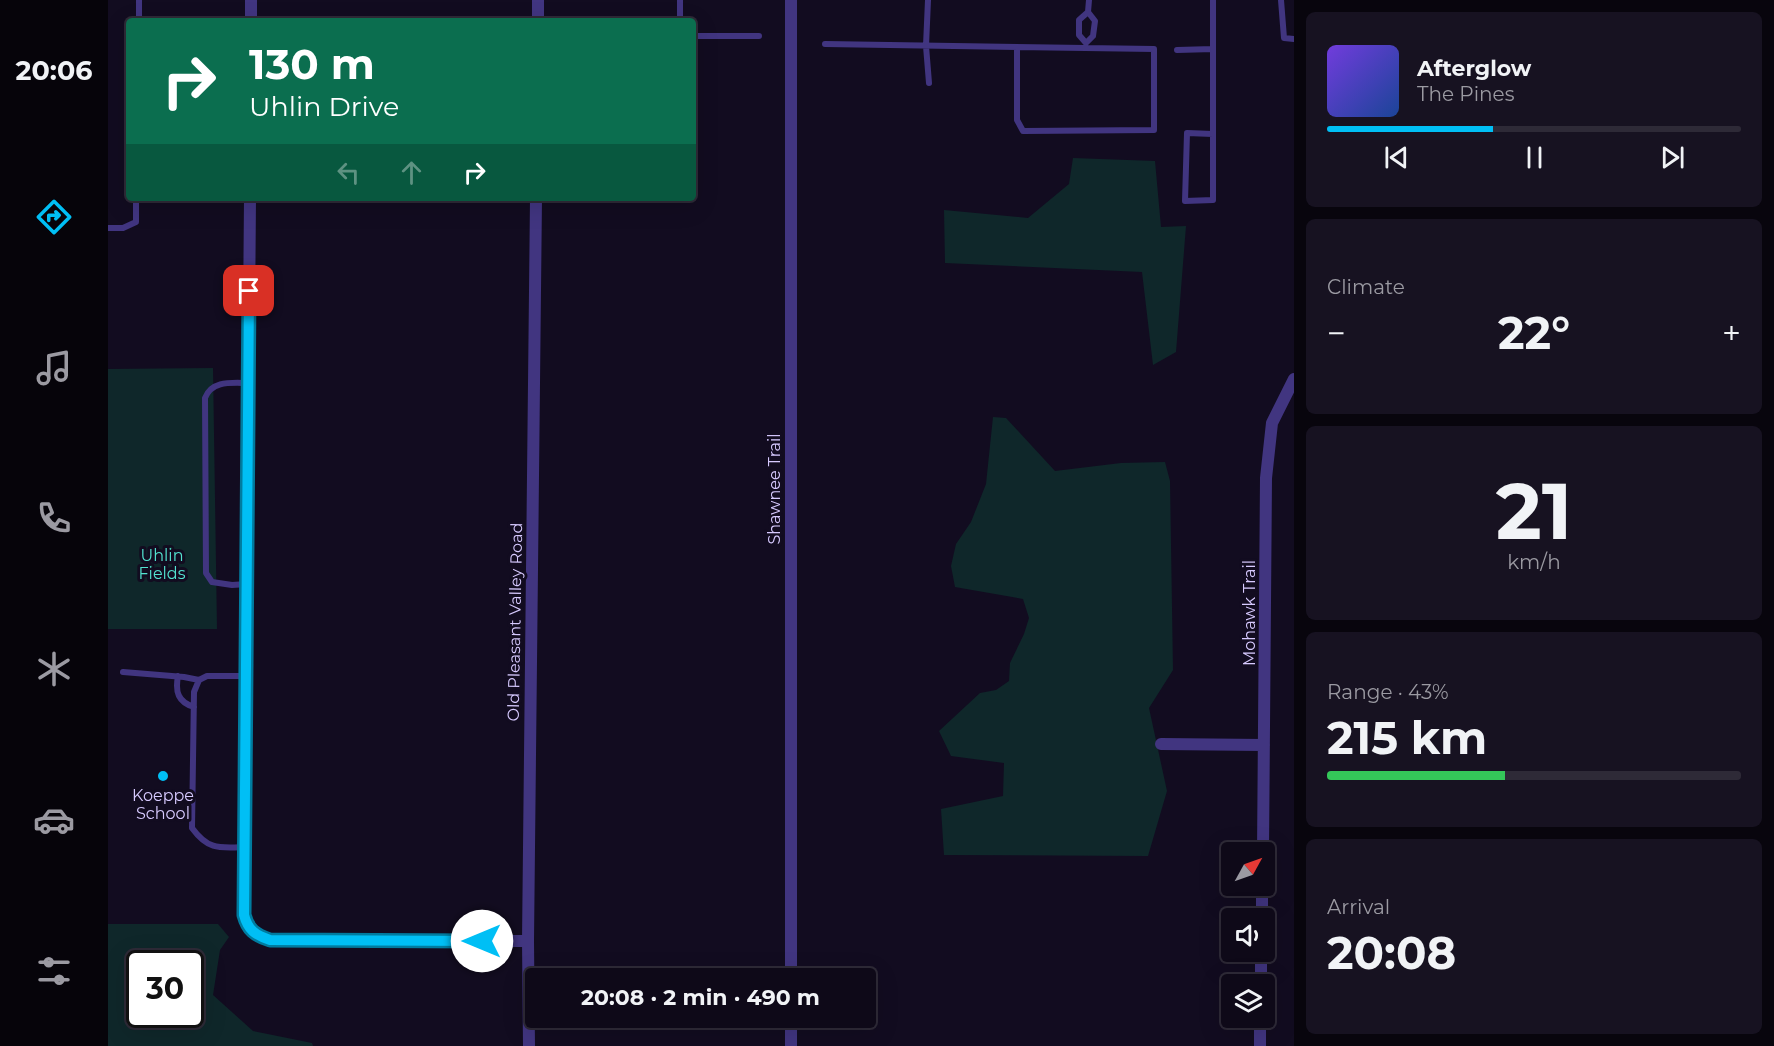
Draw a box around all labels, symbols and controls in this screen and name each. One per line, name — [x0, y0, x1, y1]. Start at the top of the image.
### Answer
text: 130 m — [249, 38, 375, 90]
icon: right — [150, 42, 228, 120]
text: 20:06 — [16, 54, 92, 87]
text: Afterglow — [1417, 55, 1531, 82]
text: The Pines — [1417, 82, 1514, 106]
text: Uhlin Drive — [249, 90, 399, 123]
icon: previous — [1380, 141, 1413, 174]
icon: pause — [1518, 141, 1551, 174]
icon: next — [1656, 141, 1689, 174]
icon: left — [332, 156, 365, 189]
icon: ahead — [395, 156, 428, 189]
icon: right — [458, 156, 491, 189]
icon: directions — [33, 196, 75, 238]
pin — [223, 265, 274, 316]
icon: arrive — [232, 274, 265, 307]
text: Climate — [1327, 275, 1405, 299]
text: 22° — [1498, 305, 1570, 360]
text: − — [1327, 313, 1346, 353]
text: + — [1722, 313, 1741, 353]
icon: music — [33, 347, 75, 389]
street label: Shawnee Trail — [765, 433, 784, 545]
text: 21 — [1496, 463, 1572, 559]
icon: phone — [33, 497, 75, 539]
street label: Old Pleasant Valley Road — [504, 522, 526, 722]
park label: Uhlin Fields — [138, 546, 186, 583]
text: km/h — [1507, 550, 1561, 574]
street label: Mohawk Trail — [1240, 560, 1259, 666]
icon: climate — [33, 648, 75, 690]
text: Range · 43% — [1327, 680, 1449, 704]
text: 215 km — [1327, 710, 1487, 765]
marker: Koeppe School — [156, 769, 170, 783]
place label: Koeppe School — [132, 786, 194, 823]
icon: car — [33, 799, 75, 841]
north arrow — [1221, 842, 1275, 896]
map controls — [1221, 842, 1275, 1028]
text: Arrival — [1327, 895, 1390, 919]
button: sound — [1221, 908, 1275, 962]
position arrow — [450, 909, 514, 973]
text: 20:08 — [1327, 925, 1456, 980]
icon: filters — [33, 950, 75, 992]
speed limit sign: 30 — [126, 950, 204, 1028]
button: layers — [1221, 974, 1275, 1028]
text: 20:08 · 2 min · 490 m — [581, 984, 820, 1011]

